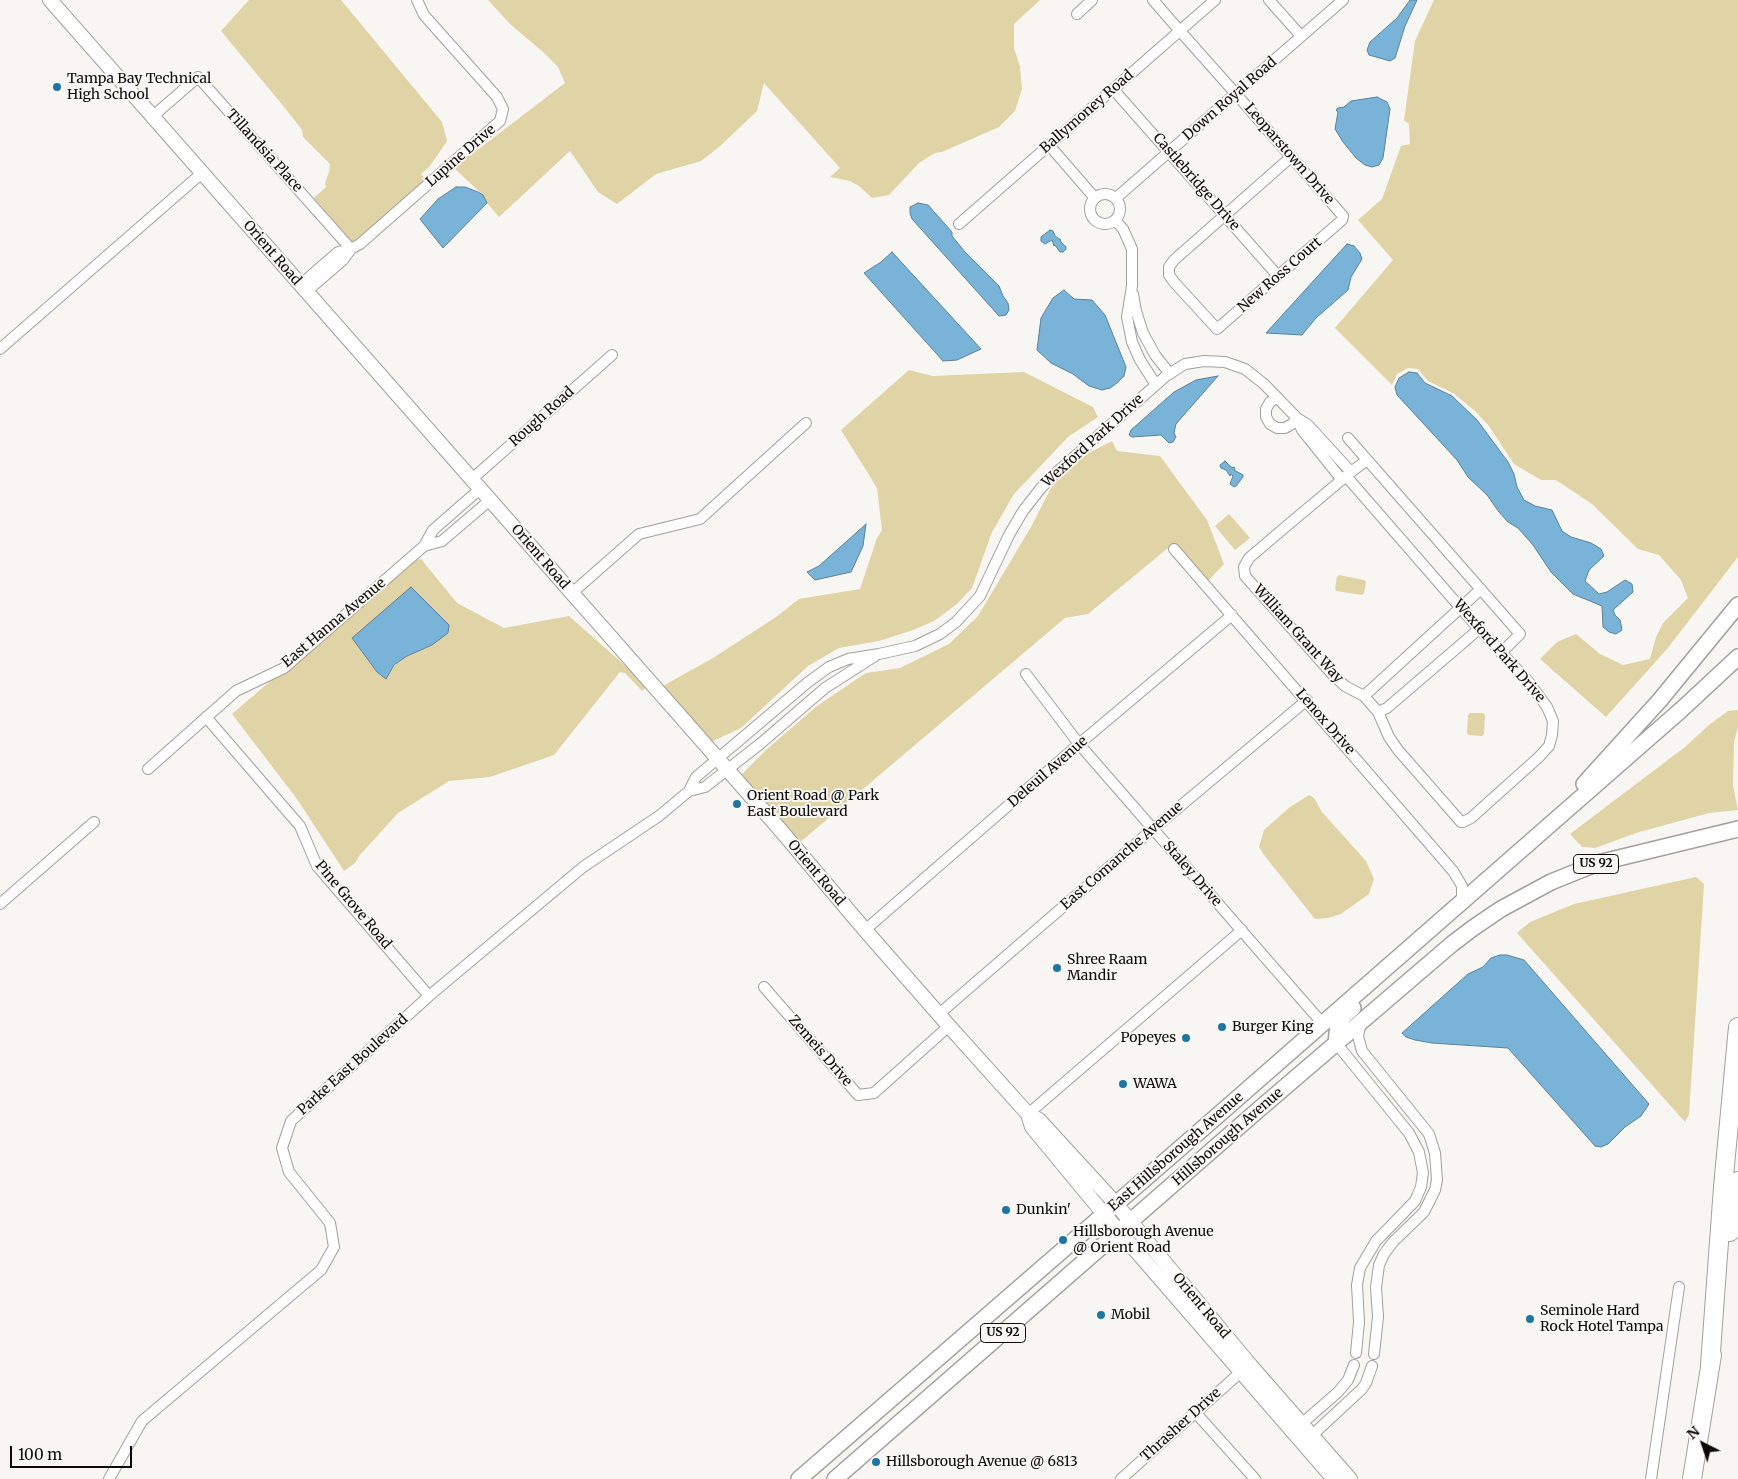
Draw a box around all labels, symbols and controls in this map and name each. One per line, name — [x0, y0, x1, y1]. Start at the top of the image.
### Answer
street label: Down Royal Road — [1180, 54, 1280, 144]
street label: Ballymoney Road — [1037, 67, 1137, 157]
place label: Tampa Bay Technical High School — [67, 71, 211, 104]
marker: Tampa Bay Technical High School — [51, 81, 63, 93]
street label: Leoparstown Drive — [1241, 100, 1337, 208]
street label: Tillandsia Place — [223, 106, 305, 196]
street label: Lupine Drive — [423, 121, 499, 191]
street label: Castlebridge Drive — [1149, 130, 1243, 234]
street label: Orient Road — [239, 217, 305, 289]
street label: New Ross Court — [1235, 234, 1325, 316]
street label: Rough Road — [506, 384, 578, 450]
street label: Wexford Park Drive — [1039, 391, 1147, 491]
street label: Orient Road — [507, 521, 573, 593]
street label: East Hanna Avenue — [279, 575, 389, 671]
street label: William Grant Way — [1249, 581, 1347, 687]
street label: Wexford Park Drive — [1450, 596, 1548, 706]
street label: Lenox Drive — [1292, 686, 1358, 758]
street label: Deleuil Avenue — [1005, 733, 1091, 811]
place label: Orient Road @ Park East Boulevard — [747, 788, 879, 820]
marker: Orient Road @ Park East Boulevard — [731, 798, 743, 810]
street label: East Comanche Avenue — [1058, 798, 1186, 914]
street label: Orient Road — [784, 837, 848, 909]
street label: Staley Drive — [1159, 838, 1225, 910]
road number: US 92 — [1574, 854, 1618, 874]
street label: Pine Grove Road — [311, 858, 395, 952]
place label: Shree Raam Mandir — [1067, 952, 1147, 984]
marker: Shree Raam Mandir — [1051, 962, 1063, 974]
street label: Parke East Boulevard — [295, 1011, 411, 1119]
street label: Zemeis Drive — [785, 1012, 855, 1090]
place label: Burger King — [1232, 1019, 1313, 1035]
marker: Burger King — [1216, 1021, 1228, 1033]
place label: Popeyes — [1120, 1030, 1176, 1046]
marker: Popeyes — [1180, 1032, 1192, 1044]
place label: WAWA — [1133, 1076, 1177, 1092]
marker: WAWA — [1117, 1078, 1129, 1090]
street label: Hillsborough Avenue — [1169, 1085, 1287, 1189]
street label: East Hillsborough Avenue — [1105, 1089, 1247, 1215]
place label: Dunkin' — [1016, 1202, 1071, 1218]
marker: Dunkin' — [1000, 1204, 1012, 1216]
place label: Hillsborough Avenue @ Orient Road — [1073, 1224, 1214, 1256]
marker: Hillsborough Avenue @ Orient Road — [1057, 1234, 1069, 1246]
street label: Orient Road — [1169, 1270, 1233, 1342]
place label: Seminole Hard Rock Hotel Tampa — [1540, 1303, 1663, 1335]
place label: Mobil — [1111, 1307, 1150, 1323]
marker: Mobil — [1095, 1309, 1107, 1321]
marker: Seminole Hard Rock Hotel Tampa — [1524, 1313, 1536, 1325]
road number: US 92 — [980, 1324, 1026, 1342]
street label: Thrasher Drive — [1138, 1385, 1224, 1465]
north arrow — [1678, 1419, 1728, 1469]
text: N — [1683, 1422, 1703, 1443]
scale bar — [12, 1436, 135, 1468]
text: 100 m — [18, 1445, 62, 1464]
place label: Hillsborough Avenue @ 6813 — [886, 1454, 1078, 1470]
marker: Hillsborough Avenue @ 6813 — [870, 1456, 882, 1468]

